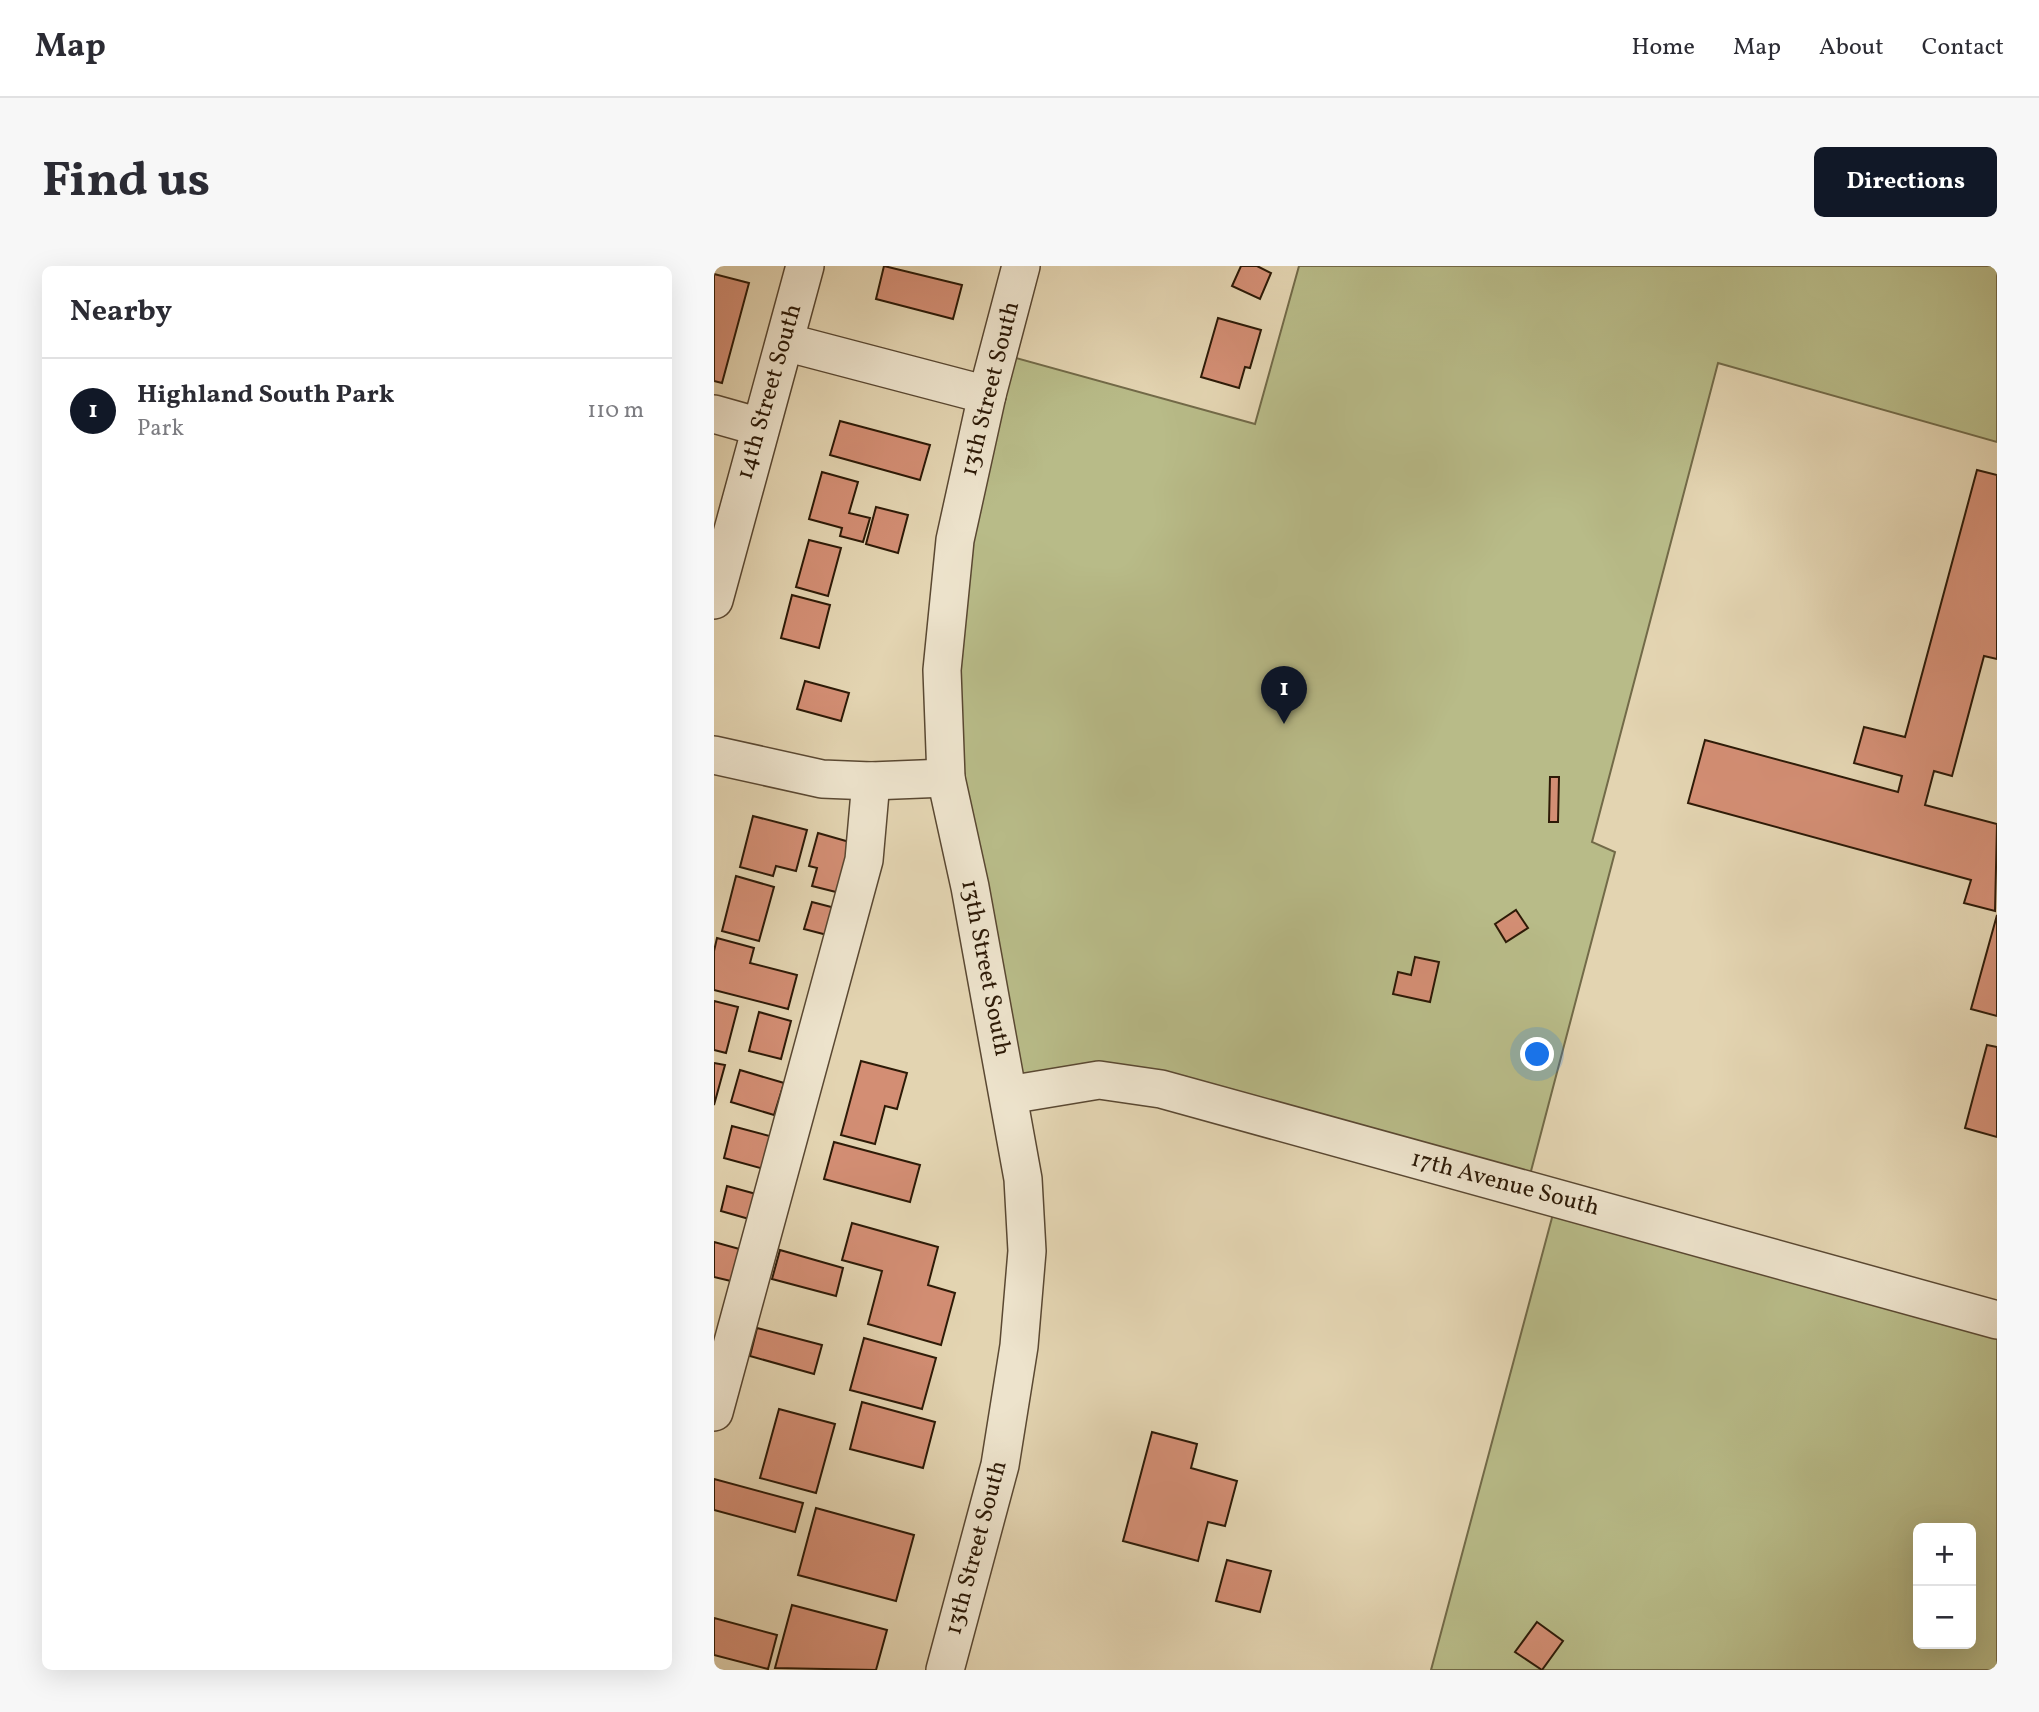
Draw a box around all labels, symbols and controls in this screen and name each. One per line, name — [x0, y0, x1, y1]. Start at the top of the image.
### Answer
text: Map — [35, 25, 106, 71]
text: Home — [1631, 31, 1695, 65]
text: Map — [1733, 31, 1781, 65]
text: About — [1819, 31, 1884, 65]
text: Contact — [1922, 31, 2004, 65]
button: Directions — [1814, 147, 1997, 217]
text: Find us — [42, 148, 210, 217]
text: Nearby — [70, 291, 172, 333]
street label: 13th Street South — [953, 298, 1029, 480]
street label: 14th Street South — [729, 300, 811, 484]
text: Highland South Park — [137, 377, 395, 413]
text: 1 — [88, 395, 98, 427]
text: 110 m — [587, 395, 644, 427]
text: Park — [137, 413, 184, 445]
pin: 1 — [1261, 666, 1307, 724]
street label: 13th Street South — [951, 877, 1019, 1059]
your location — [1520, 1037, 1554, 1071]
street label: 17th Avenue South — [1407, 1142, 1603, 1226]
street label: 13th Street South — [937, 1457, 1017, 1639]
map controls — [1913, 1523, 1976, 1649]
button: + — [1913, 1523, 1976, 1586]
button: − — [1913, 1586, 1976, 1649]

